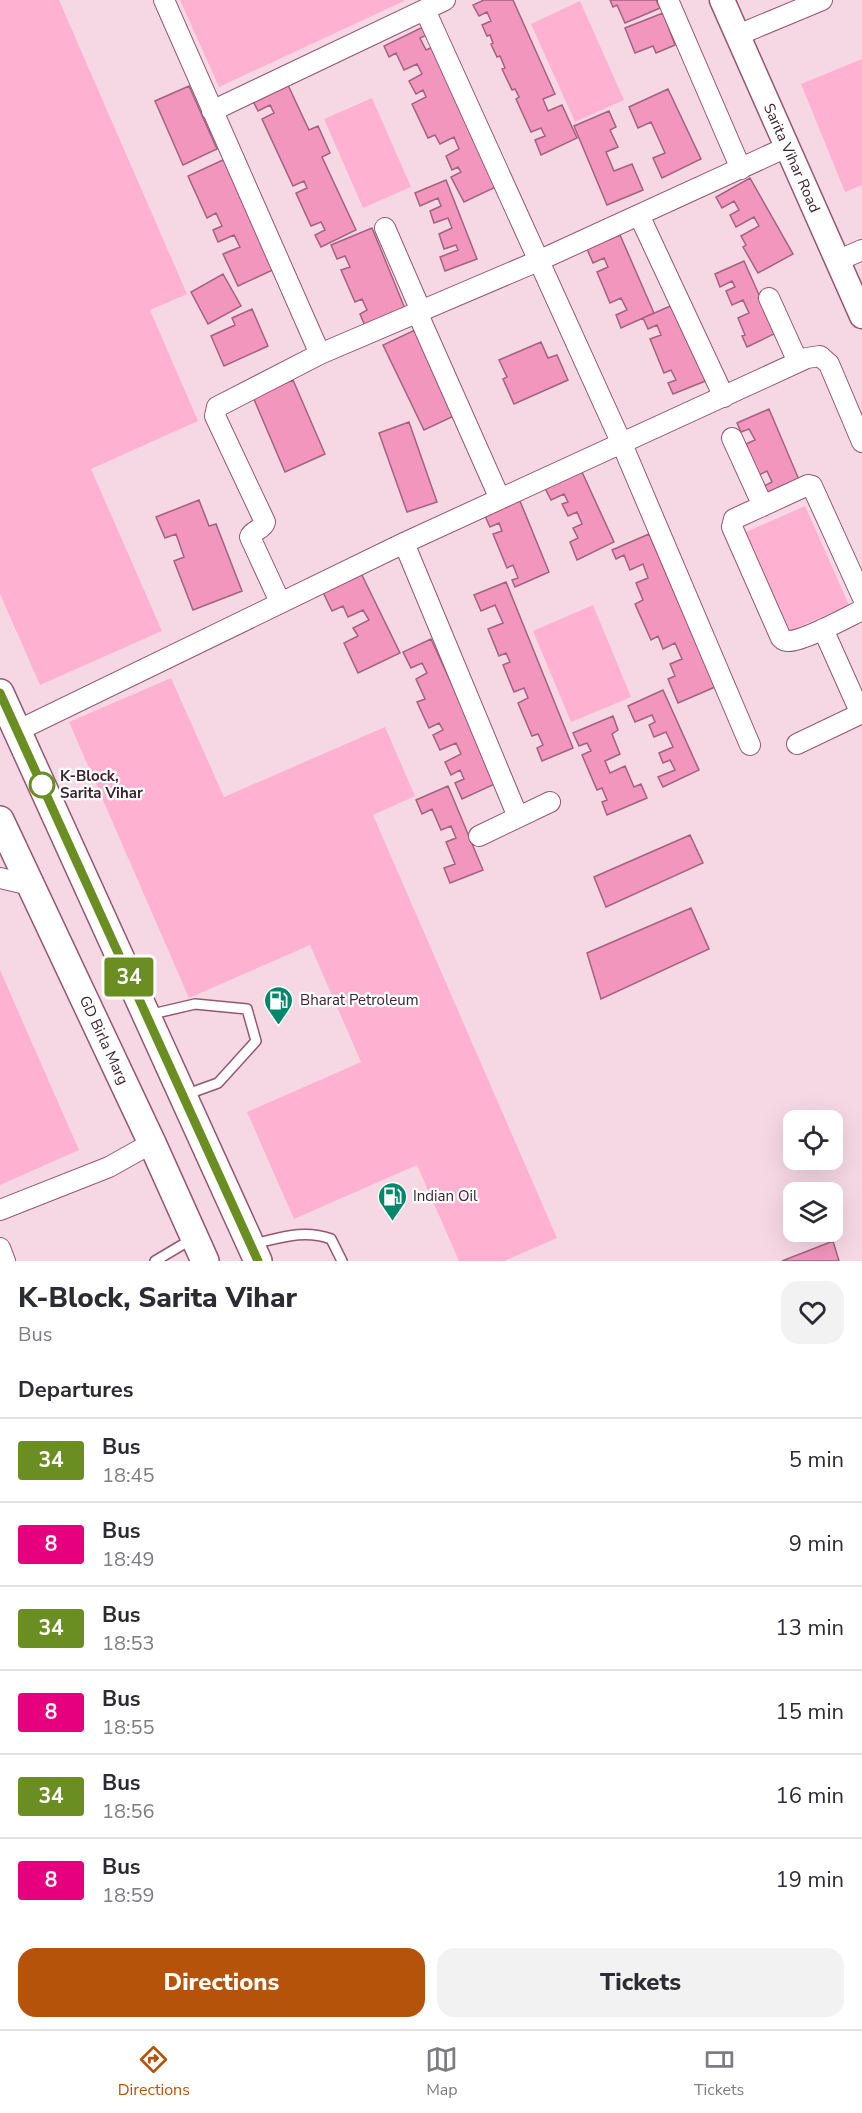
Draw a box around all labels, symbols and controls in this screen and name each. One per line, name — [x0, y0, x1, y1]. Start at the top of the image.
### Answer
street label: Sarita Vihar Road — [759, 100, 825, 216]
place label: K-Block, Sarita Vihar — [60, 766, 143, 803]
marker: K-Block, Sarita Vihar — [29, 772, 55, 798]
line badge: 34 — [102, 958, 156, 996]
text: 34 — [116, 963, 142, 991]
fuel station icon: Bharat Petroleum — [263, 984, 295, 1026]
place label: Bharat Petroleum — [300, 990, 419, 1010]
street label: GD Birla Marg — [75, 992, 133, 1088]
map controls — [783, 1110, 843, 1242]
button: locate — [783, 1110, 843, 1170]
fuel station icon: Indian Oil — [376, 1180, 408, 1222]
button: layers — [783, 1182, 843, 1242]
place label: Indian Oil — [413, 1186, 478, 1206]
text: K-Block, Sarita Vihar — [18, 1279, 297, 1317]
button: heart — [781, 1281, 844, 1344]
text: Bus — [18, 1321, 52, 1348]
text: Departures — [18, 1375, 133, 1405]
text: Bus — [102, 1432, 141, 1462]
text: 5 min — [789, 1445, 844, 1475]
text: 34 — [38, 1446, 64, 1474]
text: 18:45 — [102, 1462, 155, 1489]
text: Bus — [102, 1516, 141, 1546]
text: 9 min — [789, 1529, 844, 1559]
text: 8 — [45, 1530, 57, 1558]
text: 18:49 — [102, 1546, 155, 1573]
text: Bus — [102, 1600, 141, 1630]
text: 13 min — [776, 1613, 844, 1643]
text: 34 — [38, 1614, 64, 1642]
text: 18:53 — [102, 1630, 155, 1657]
text: Bus — [102, 1684, 141, 1714]
text: 15 min — [776, 1697, 844, 1727]
text: 8 — [45, 1698, 57, 1726]
text: 18:55 — [102, 1714, 155, 1741]
text: Bus — [102, 1768, 141, 1798]
text: 16 min — [776, 1781, 844, 1811]
text: 34 — [38, 1782, 64, 1810]
text: 18:56 — [102, 1798, 155, 1825]
text: Bus — [102, 1852, 141, 1882]
text: 19 min — [776, 1865, 844, 1895]
text: 8 — [45, 1866, 57, 1894]
text: 18:59 — [102, 1882, 155, 1909]
button: Directions — [18, 1948, 425, 2017]
button: Tickets — [437, 1948, 844, 2017]
tab: Directions — [118, 2043, 190, 2101]
tab: Map — [425, 2043, 458, 2101]
tab: Tickets — [694, 2043, 744, 2101]

